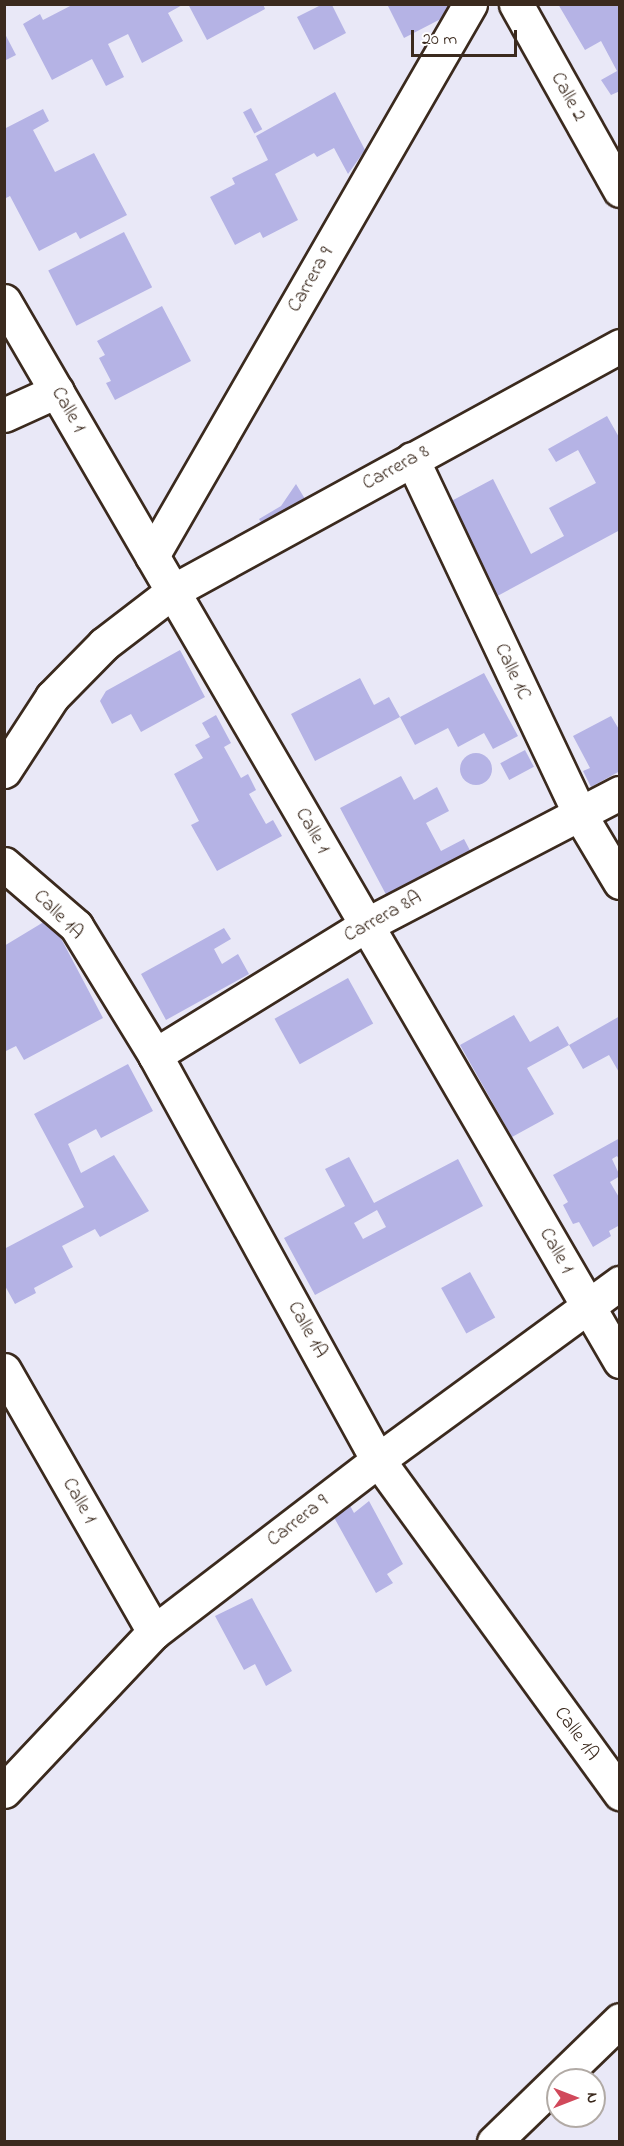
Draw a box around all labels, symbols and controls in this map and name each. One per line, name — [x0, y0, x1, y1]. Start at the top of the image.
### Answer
scale bar — [414, 18, 520, 56]
text: 20 m — [422, 27, 457, 53]
street label: Calle 2 — [545, 68, 591, 126]
street label: Carrera 9 — [283, 243, 339, 317]
street label: Calle 1 — [45, 383, 91, 437]
street label: Carrera 8 — [358, 440, 434, 496]
street label: Calle 1C — [488, 640, 536, 704]
street label: Calle 1 — [289, 804, 335, 858]
street label: Calle 1A — [28, 885, 88, 945]
street label: Carrera 8A — [340, 886, 426, 948]
street label: Calle 1 — [533, 1224, 579, 1278]
street label: Calle 1A — [282, 1297, 332, 1363]
street label: Calle 1 — [56, 1474, 102, 1528]
street label: Carrera 9 — [263, 1490, 333, 1552]
street label: Calle 1A — [548, 1702, 604, 1766]
north arrow — [546, 2068, 606, 2128]
text: N — [580, 2093, 604, 2103]

